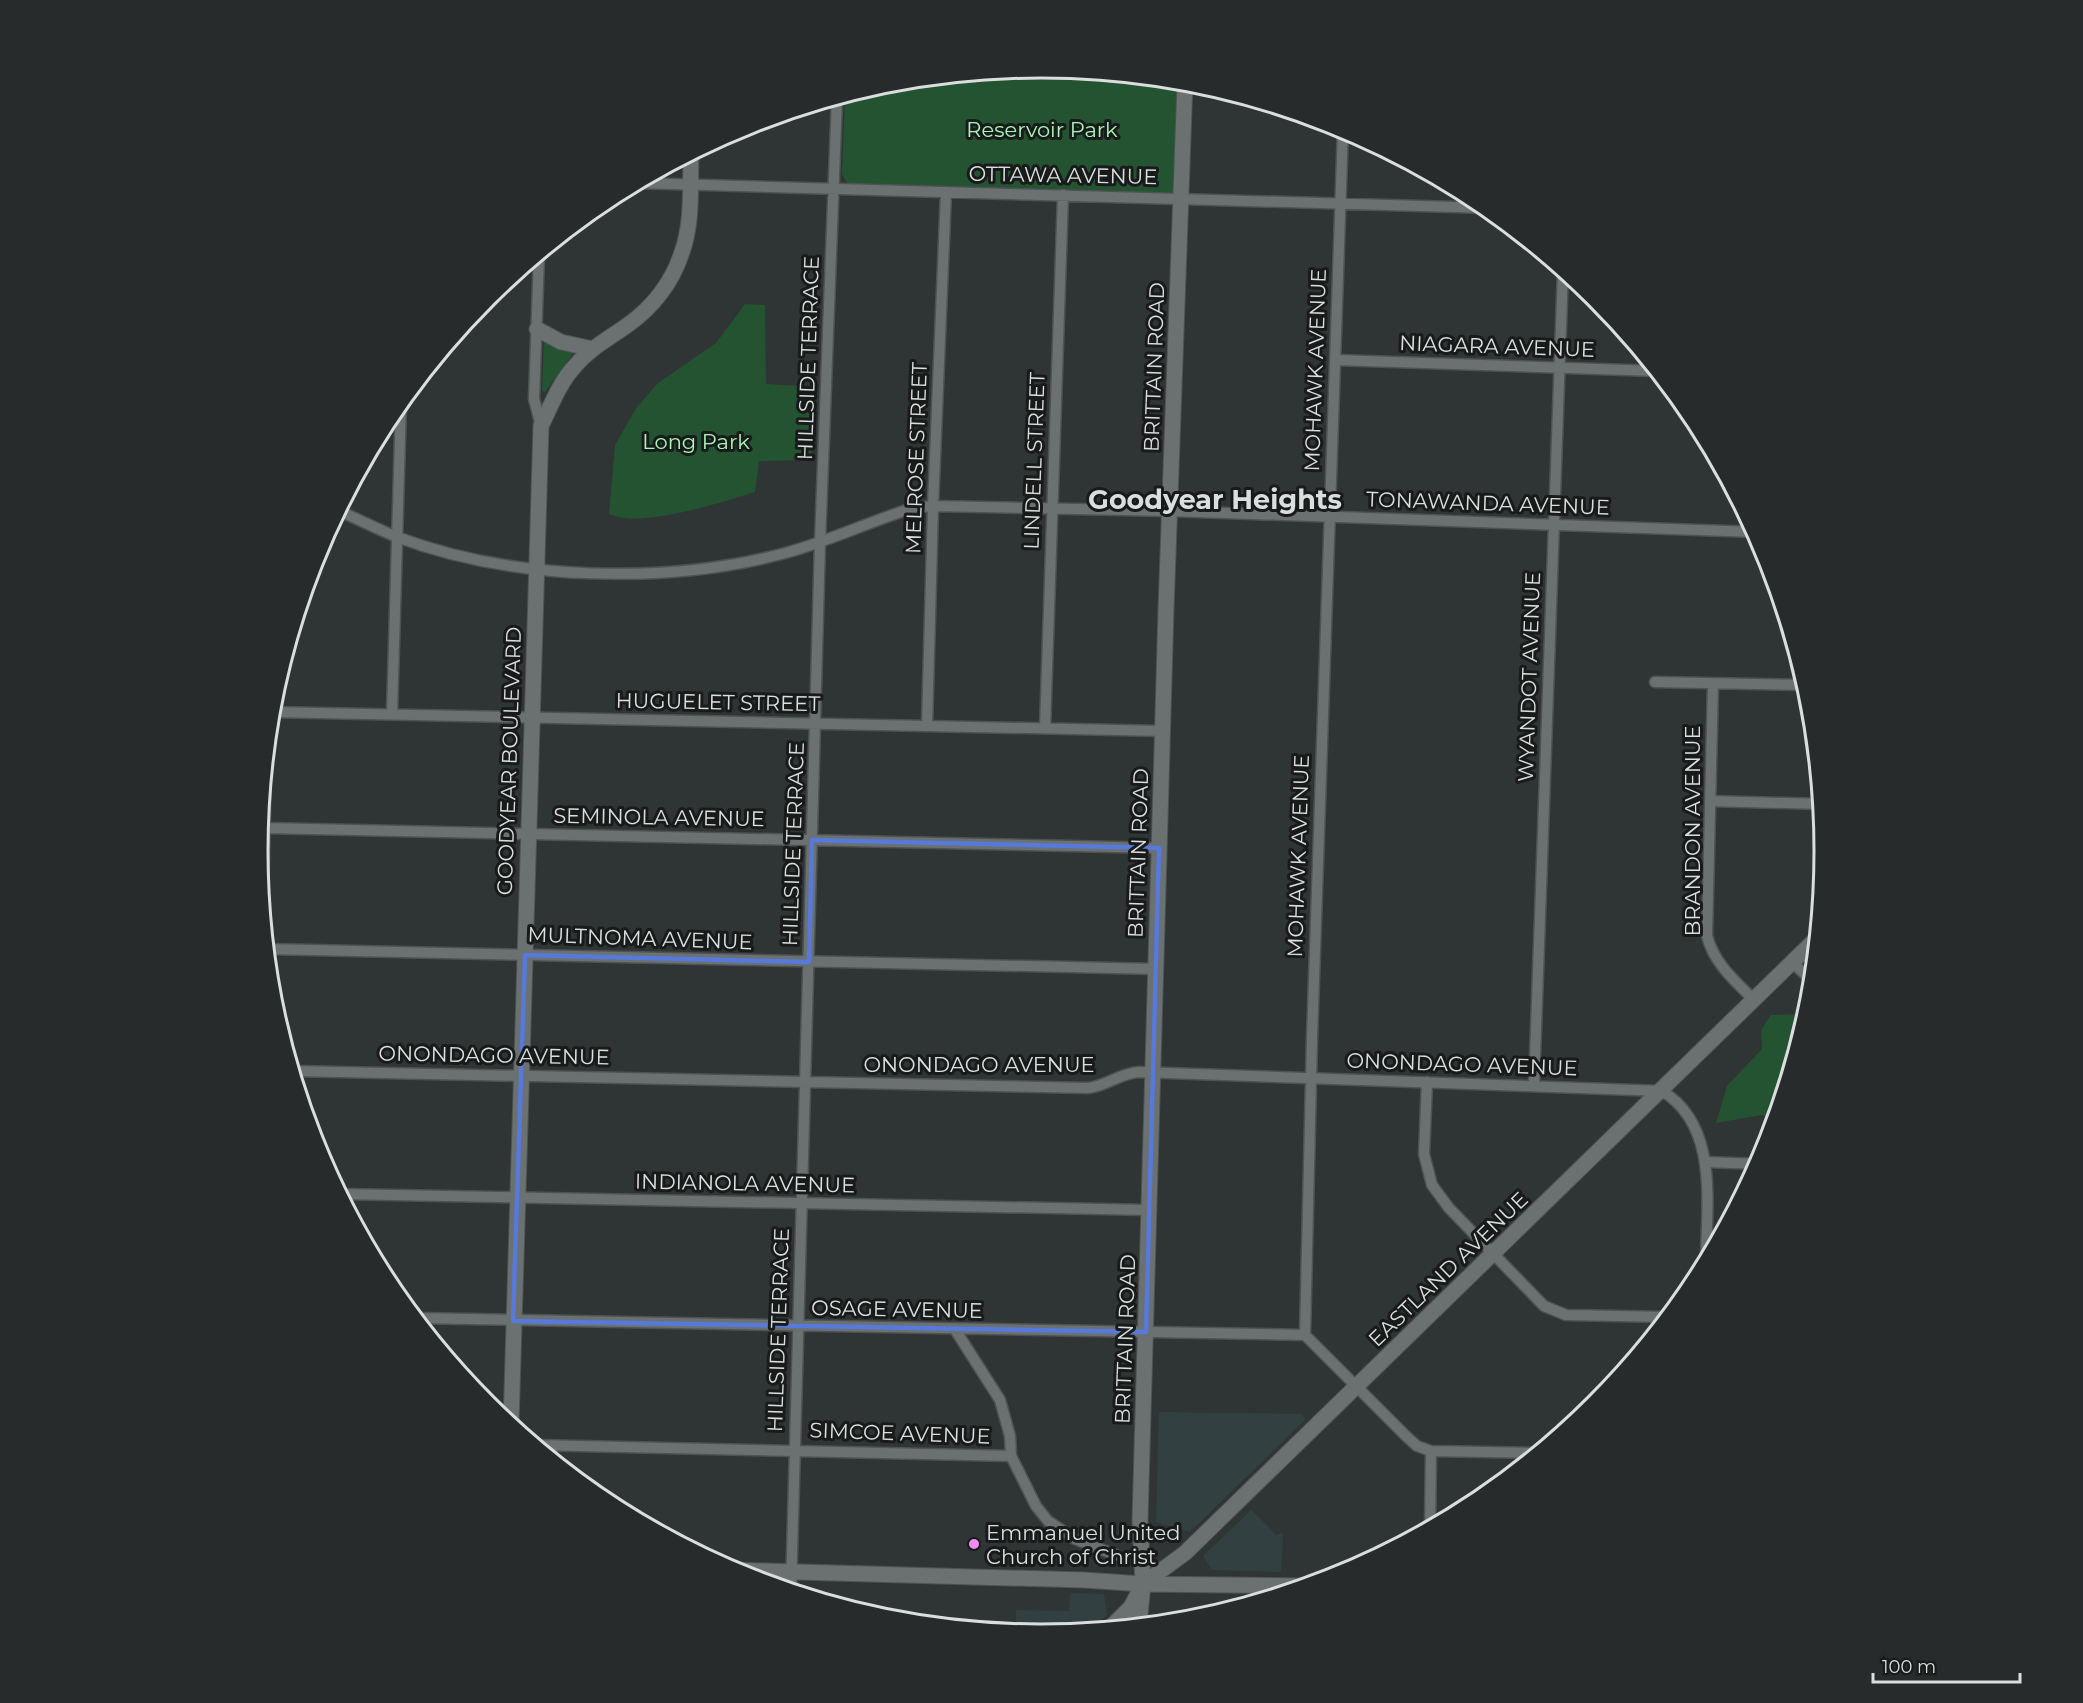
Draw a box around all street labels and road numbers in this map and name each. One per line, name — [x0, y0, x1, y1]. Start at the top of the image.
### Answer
street label: OTTAWA AVENUE — [968, 161, 1158, 189]
street label: HILLSIDE TERRACE — [792, 255, 824, 461]
street label: MOHAWK AVENUE — [1299, 268, 1331, 472]
street label: BRITTAIN ROAD — [1139, 282, 1169, 452]
street label: NIAGARA AVENUE — [1399, 330, 1595, 362]
street label: MELROSE STREET — [900, 362, 932, 554]
street label: LINDELL STREET — [1018, 372, 1050, 550]
street label: TONAWANDA AVENUE — [1366, 486, 1610, 520]
street label: WYANDOT AVENUE — [1513, 571, 1545, 783]
street label: GOODYEAR BOULEVARD — [492, 626, 526, 896]
street label: HUGUELET STREET — [615, 688, 821, 716]
street label: BRANDON AVENUE — [1680, 725, 1705, 937]
street label: HILLSIDE TERRACE — [777, 741, 809, 947]
street label: MOHAWK AVENUE — [1282, 754, 1314, 958]
street label: BRITTAIN ROAD — [1123, 768, 1153, 938]
street label: SEMINOLA AVENUE — [553, 803, 765, 831]
street label: MULTNOMA AVENUE — [527, 922, 753, 954]
street label: ONONDAGO AVENUE — [378, 1040, 610, 1070]
street label: ONONDAGO AVENUE — [1346, 1047, 1578, 1081]
street label: ONONDAGO AVENUE — [863, 1052, 1095, 1077]
street label: INDIANOLA AVENUE — [635, 1169, 855, 1197]
street label: EASTLAND AVENUE — [1363, 1186, 1533, 1352]
street label: HILLSIDE TERRACE — [762, 1227, 794, 1433]
street label: BRITTAIN ROAD — [1110, 1254, 1140, 1424]
street label: OSAGE AVENUE — [811, 1295, 983, 1323]
street label: SIMCOE AVENUE — [809, 1417, 991, 1449]

